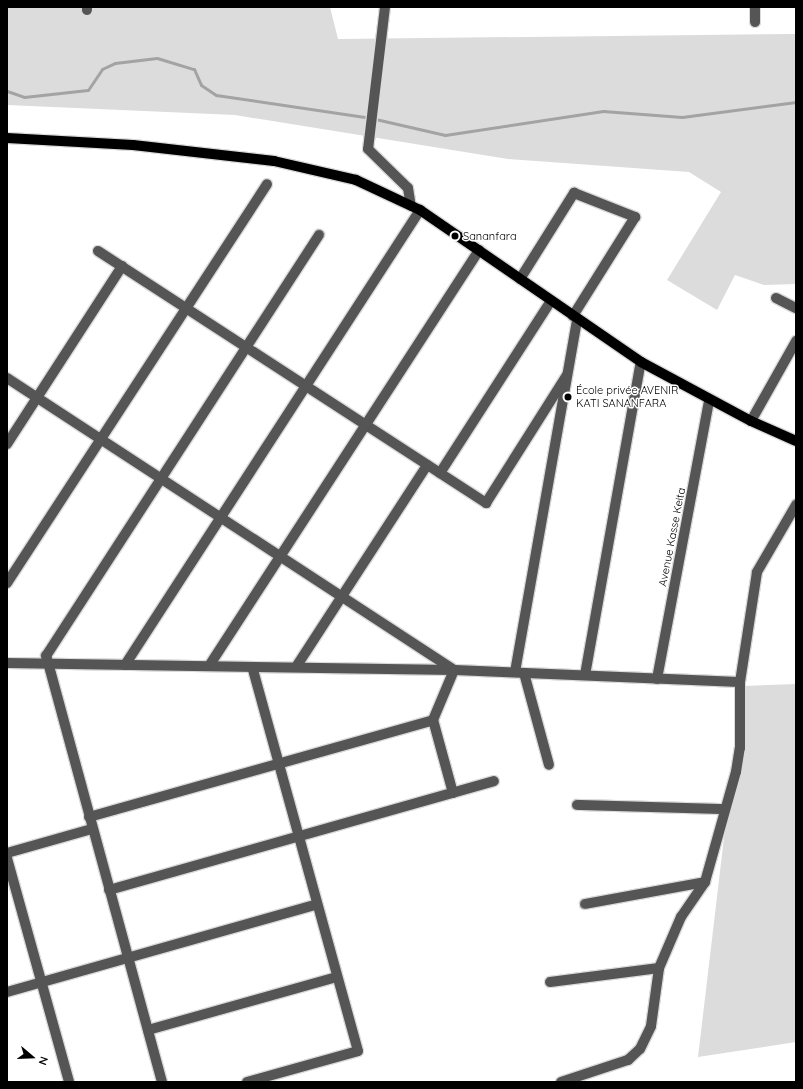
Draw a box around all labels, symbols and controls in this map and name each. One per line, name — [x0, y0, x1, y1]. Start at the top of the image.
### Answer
place label: Sananfara — [463, 229, 517, 243]
marker: Sananfara — [450, 231, 460, 241]
place label: École privée AVENIR KATI SANANFARA — [576, 384, 678, 410]
marker: École privée AVENIR KATI SANANFARA — [563, 392, 573, 402]
street label: Avenue Kasse Keita — [656, 486, 688, 588]
north arrow — [12, 1037, 52, 1077]
text: N — [35, 1055, 51, 1067]

